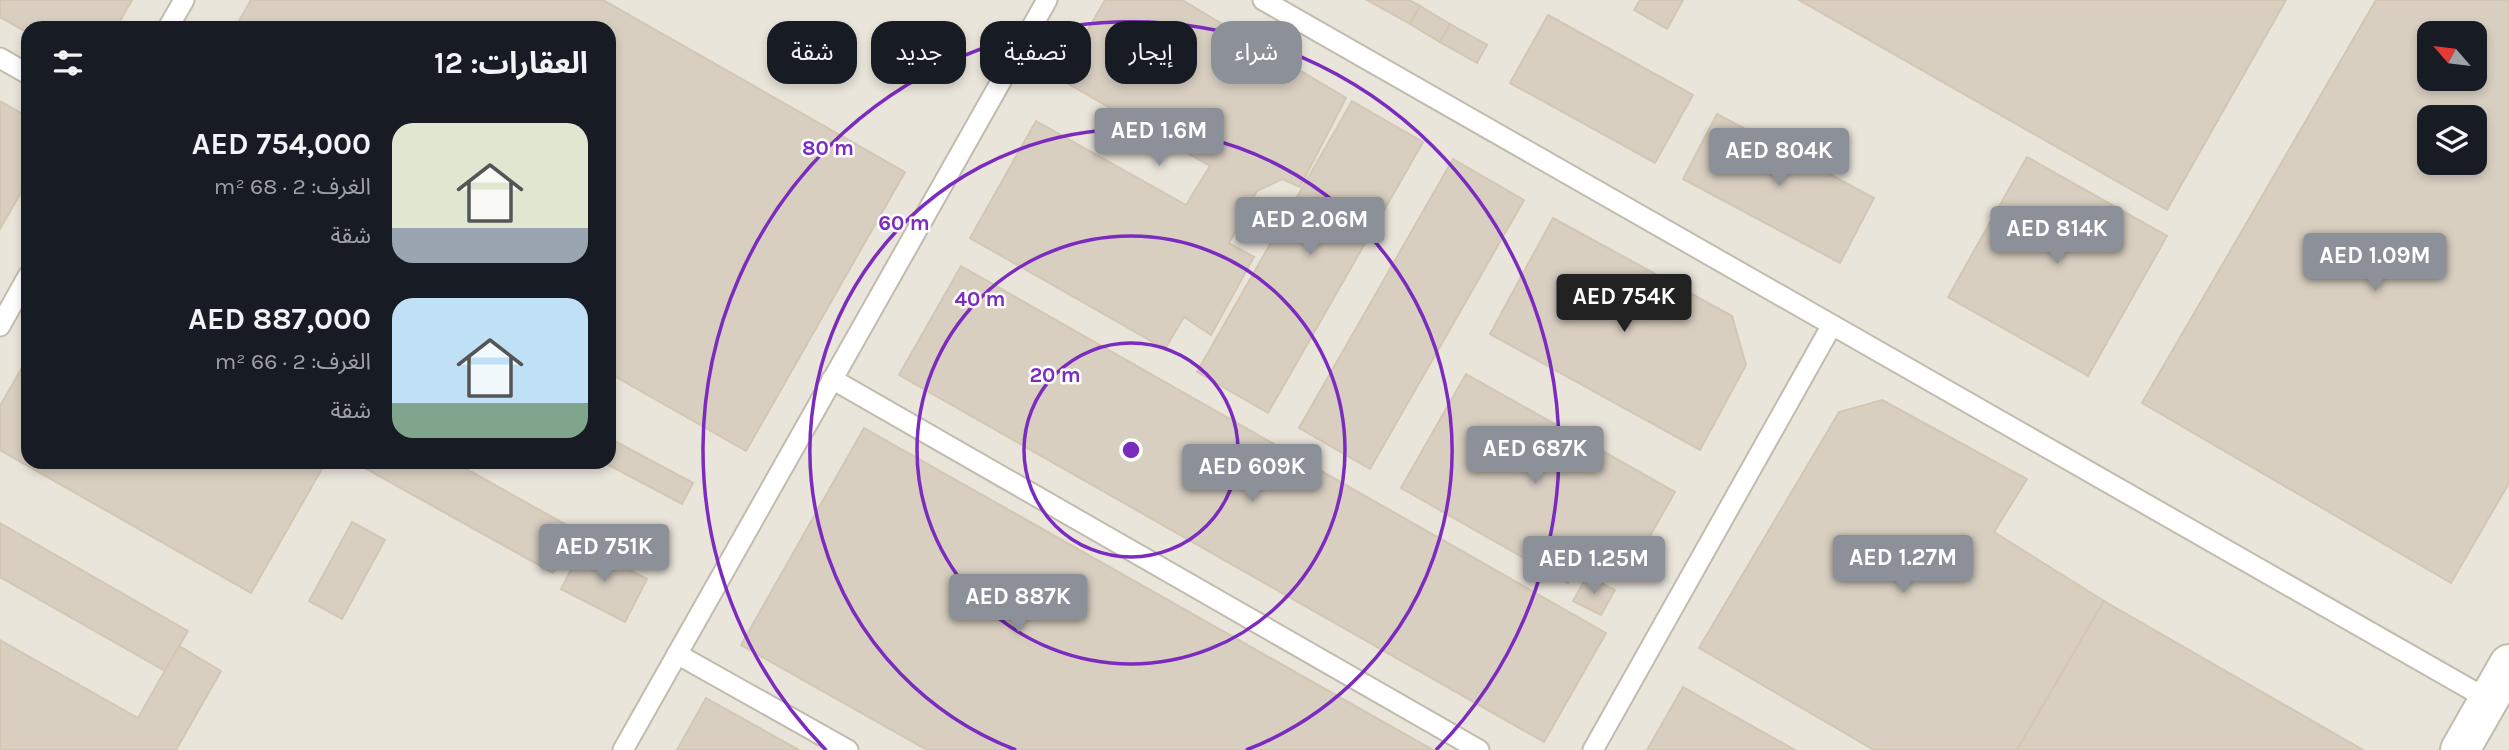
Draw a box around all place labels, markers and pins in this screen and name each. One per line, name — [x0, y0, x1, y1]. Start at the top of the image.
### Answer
pin: AED 1.6M — [1087, 108, 1231, 168]
pin: AED 804K — [1707, 128, 1851, 188]
pin: AED 2.06M — [1230, 198, 1390, 257]
pin: AED 814K — [1985, 206, 2129, 266]
pin: AED 1.09M — [2295, 233, 2455, 293]
pin: AED 754K — [1552, 274, 1696, 334]
pin: AED 687K — [1463, 426, 1607, 486]
centre of rings — [1119, 438, 1143, 462]
pin: AED 609K — [1180, 444, 1324, 504]
pin: AED 751K — [532, 524, 676, 584]
pin: AED 1.25M — [1514, 536, 1674, 596]
pin: AED 1.27M — [1823, 536, 1983, 595]
pin: AED 887K — [946, 574, 1090, 634]

